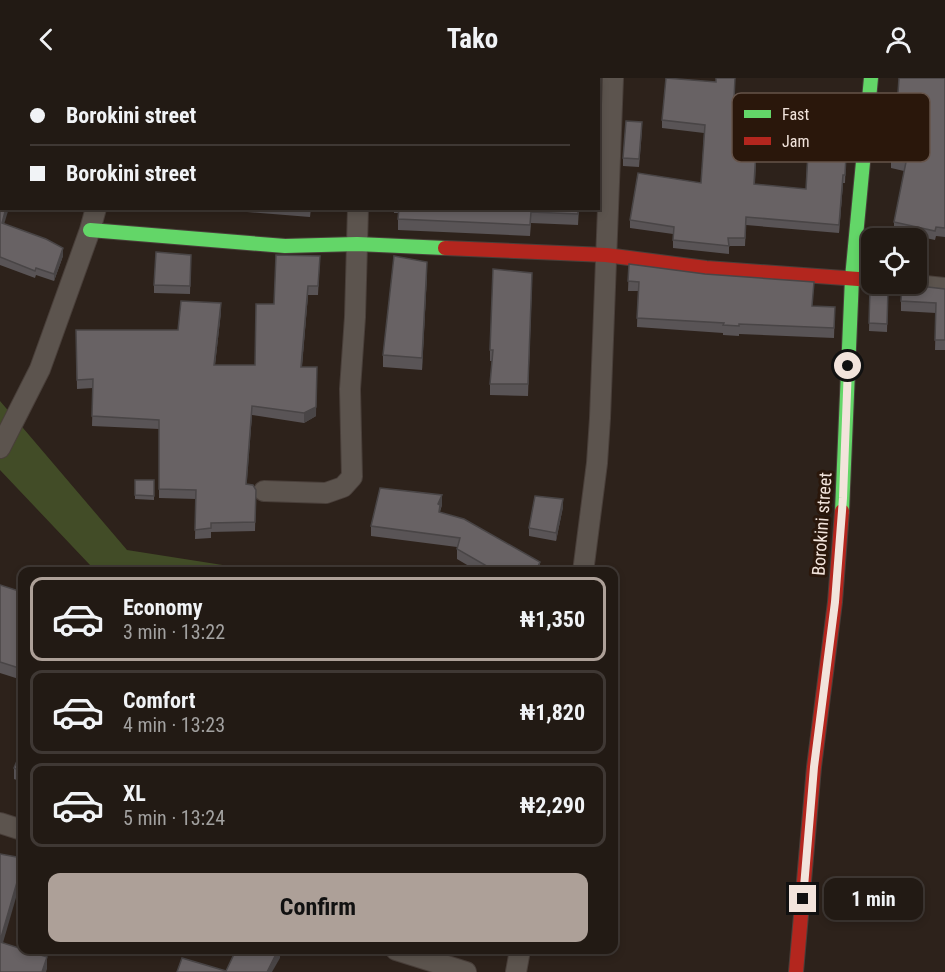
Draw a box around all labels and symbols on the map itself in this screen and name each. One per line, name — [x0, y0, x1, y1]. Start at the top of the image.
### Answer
legend — [732, 93, 930, 162]
text: Fast — [782, 105, 809, 124]
text: Jam — [782, 132, 809, 151]
route start — [834, 352, 861, 379]
street label: Borokini street — [807, 472, 836, 576]
callout: 1 min — [824, 878, 923, 920]
route end — [789, 885, 816, 912]

